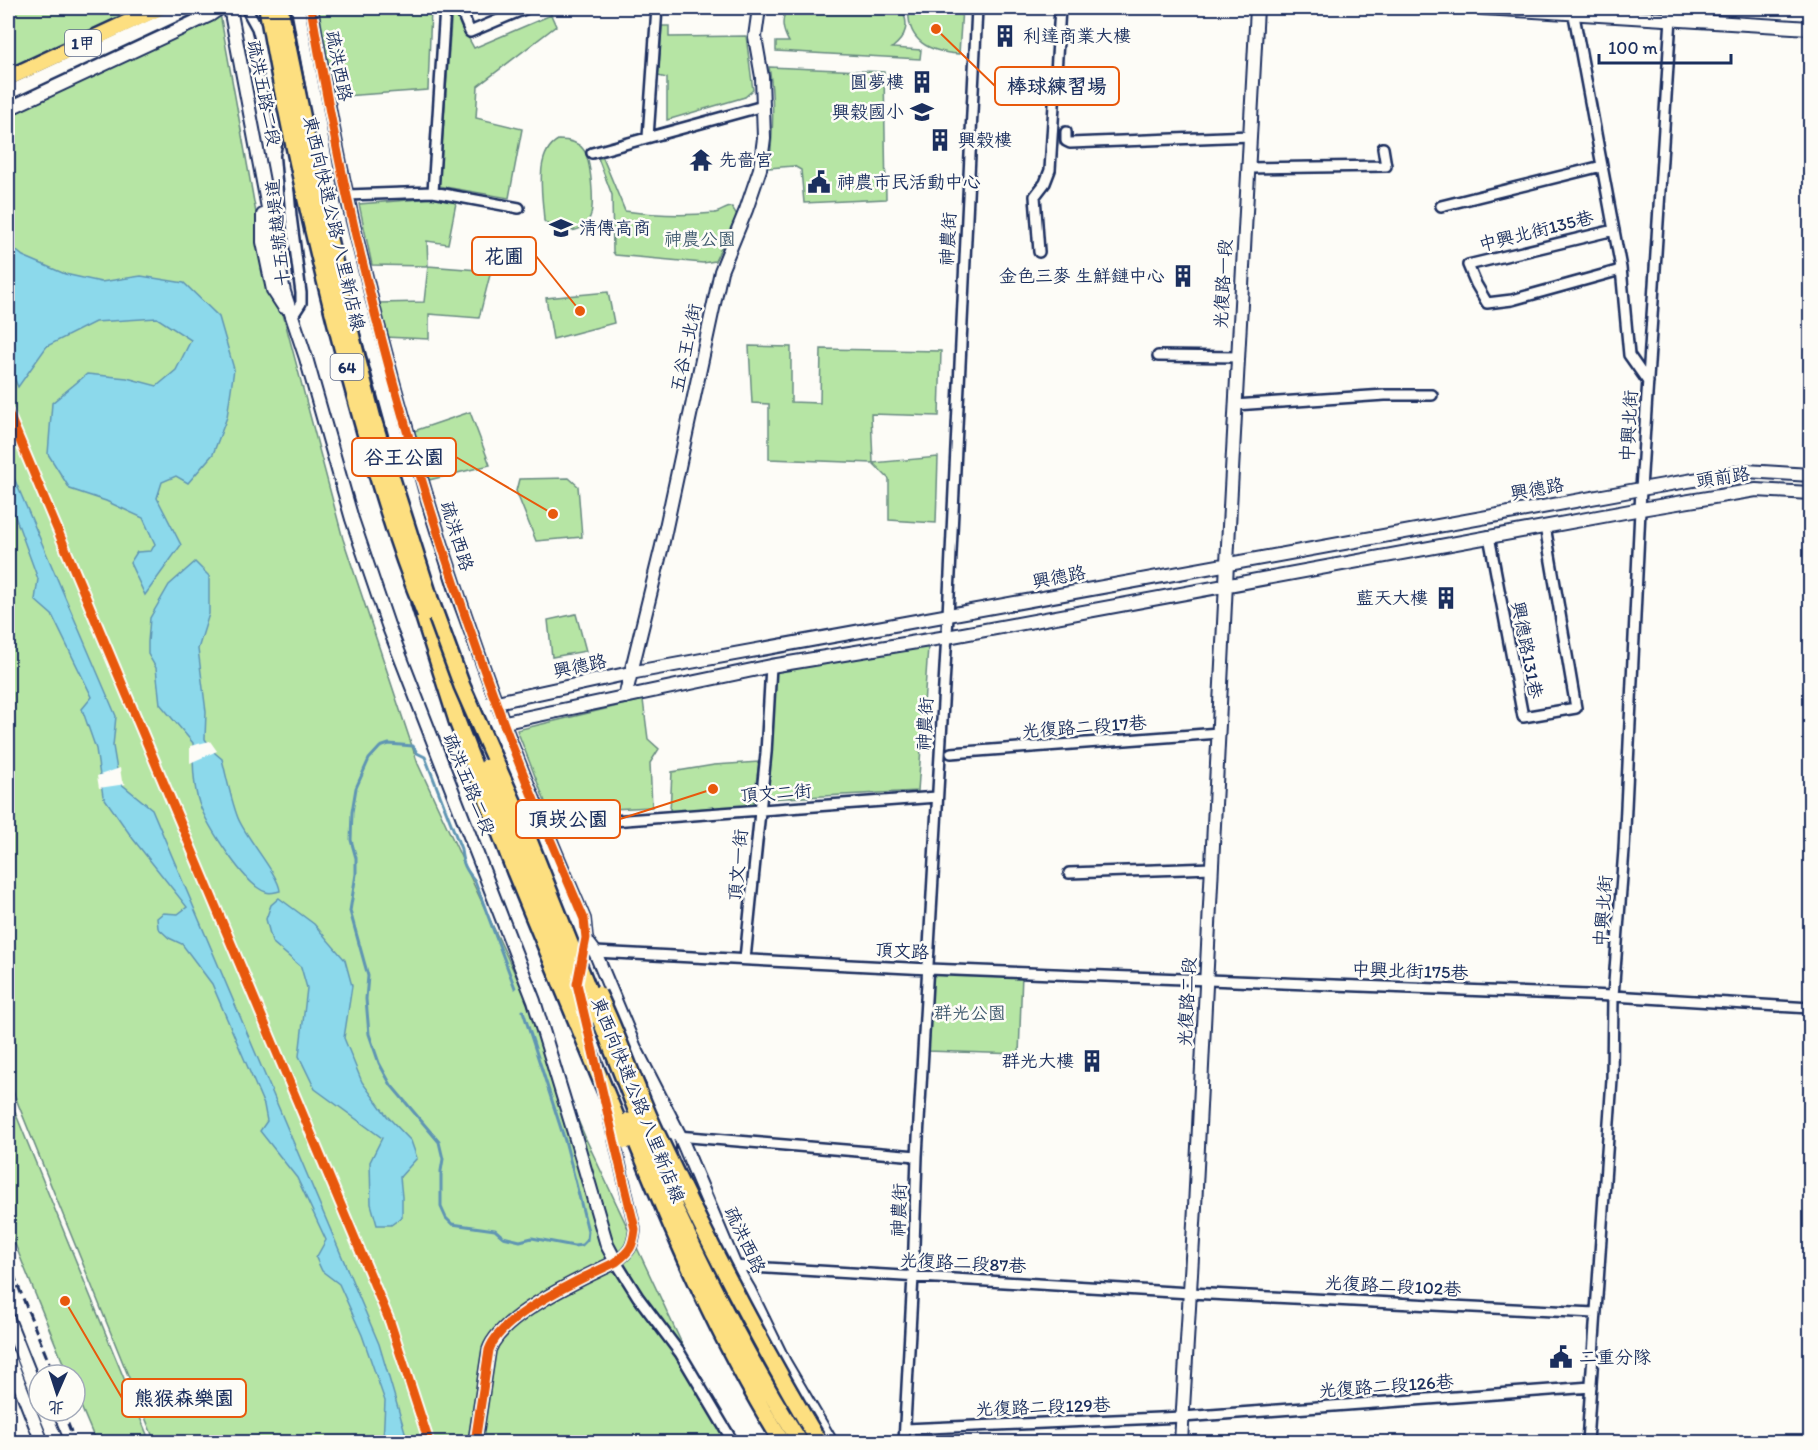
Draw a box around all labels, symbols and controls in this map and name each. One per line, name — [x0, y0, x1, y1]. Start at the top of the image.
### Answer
building icon: 利達商業大樓 — [992, 23, 1018, 49]
place label: 利達商業大樓 — [1023, 25, 1131, 47]
scale bar — [1599, 27, 1731, 65]
street label: 疏洪西路 — [321, 29, 357, 103]
road number: 1甲 — [65, 30, 101, 56]
text: 100 m — [1608, 37, 1658, 59]
street label: 疏洪五路二段 — [243, 38, 285, 148]
callout: 棒球練習場 — [995, 67, 1119, 105]
building icon: 圓夢樓 — [909, 69, 935, 95]
place label: 圓夢樓 — [850, 71, 904, 93]
text: 棒球練習場 — [1007, 74, 1107, 98]
school or university icon: 興穀國小 — [909, 99, 935, 125]
place label: 興穀國小 — [832, 101, 904, 123]
street label: 東西向快速公路 八里新店線 — [299, 113, 369, 333]
building icon: 興穀樓 — [927, 127, 953, 153]
place label: 興穀樓 — [958, 129, 1012, 151]
temple icon: 先嗇宮 — [688, 147, 714, 173]
place label: 先嗇宮 — [719, 149, 773, 171]
public building icon: 神農市民活動中心 — [806, 169, 832, 195]
place label: 神農市民活動中心 — [837, 171, 981, 193]
street label: 十五號越堤道 — [261, 178, 295, 288]
street label: 中興北街135巷 — [1476, 206, 1596, 256]
street label: 神農街 — [936, 211, 960, 267]
school or university icon: 清傳高商 — [548, 215, 574, 241]
place label: 清傳高商 — [579, 217, 651, 239]
park label: 神農公園 — [664, 228, 736, 250]
callout: 花圃 — [472, 237, 536, 275]
street label: 光復路一段 — [1210, 238, 1236, 330]
text: 花圃 — [484, 244, 524, 268]
building icon: 金色三麥 生鮮鏈中心 — [1170, 263, 1196, 289]
place label: 金色三麥 生鮮鏈中心 — [999, 265, 1165, 287]
street label: 五谷王北街 — [666, 302, 706, 394]
road number: 64 — [330, 354, 364, 380]
street label: 中興北街 — [1616, 389, 1642, 463]
callout: 谷王公園 — [352, 438, 456, 476]
text: 谷王公園 — [364, 445, 444, 469]
street label: 頭前路 — [1695, 462, 1751, 492]
street label: 興德路 — [1509, 473, 1565, 505]
street label: 疏洪西路 — [436, 498, 478, 574]
street label: 興德路 — [1030, 561, 1088, 593]
building icon: 藍天大樓 — [1433, 585, 1459, 611]
place label: 藍天大樓 — [1356, 587, 1428, 609]
street label: 興德路131巷 — [1507, 600, 1547, 700]
street label: 興德路 — [551, 650, 609, 682]
street label: 神農街 — [913, 696, 937, 752]
street label: 光復路二段17巷 — [1021, 712, 1147, 742]
street label: 疏洪五路二段 — [439, 730, 499, 838]
street label: 頂文二街 — [739, 780, 813, 806]
callout: 頂崁公園 — [516, 800, 620, 838]
text: 頂崁公園 — [528, 807, 608, 831]
street label: 頂文一街 — [724, 828, 752, 902]
street label: 中興北街 — [1590, 874, 1616, 948]
street label: 頂文路 — [874, 939, 930, 963]
street label: 光復路二段 — [1174, 956, 1200, 1048]
street label: 中興北街175巷 — [1351, 958, 1469, 984]
street label: 東西向快速公路 八里新店線 — [587, 994, 689, 1206]
park label: 群光公園 — [934, 1002, 1006, 1024]
building icon: 群光大樓 — [1079, 1048, 1105, 1074]
place label: 群光大樓 — [1002, 1050, 1074, 1072]
street label: 神農街 — [887, 1183, 911, 1237]
street label: 疏洪西路 — [720, 1203, 770, 1277]
street label: 光復路二段87巷 — [899, 1249, 1027, 1277]
street label: 光復路二段102巷 — [1324, 1271, 1462, 1301]
public building icon: 二重分隊 — [1548, 1344, 1574, 1370]
place label: 二重分隊 — [1579, 1346, 1651, 1368]
north arrow — [27, 1363, 87, 1423]
street label: 光復路二段126巷 — [1318, 1370, 1454, 1402]
callout: 熊猴森樂園 — [122, 1379, 246, 1417]
text: 熊猴森樂園 — [134, 1386, 234, 1410]
street label: 光復路二段129巷 — [975, 1394, 1111, 1420]
text: 北 — [48, 1398, 65, 1417]

